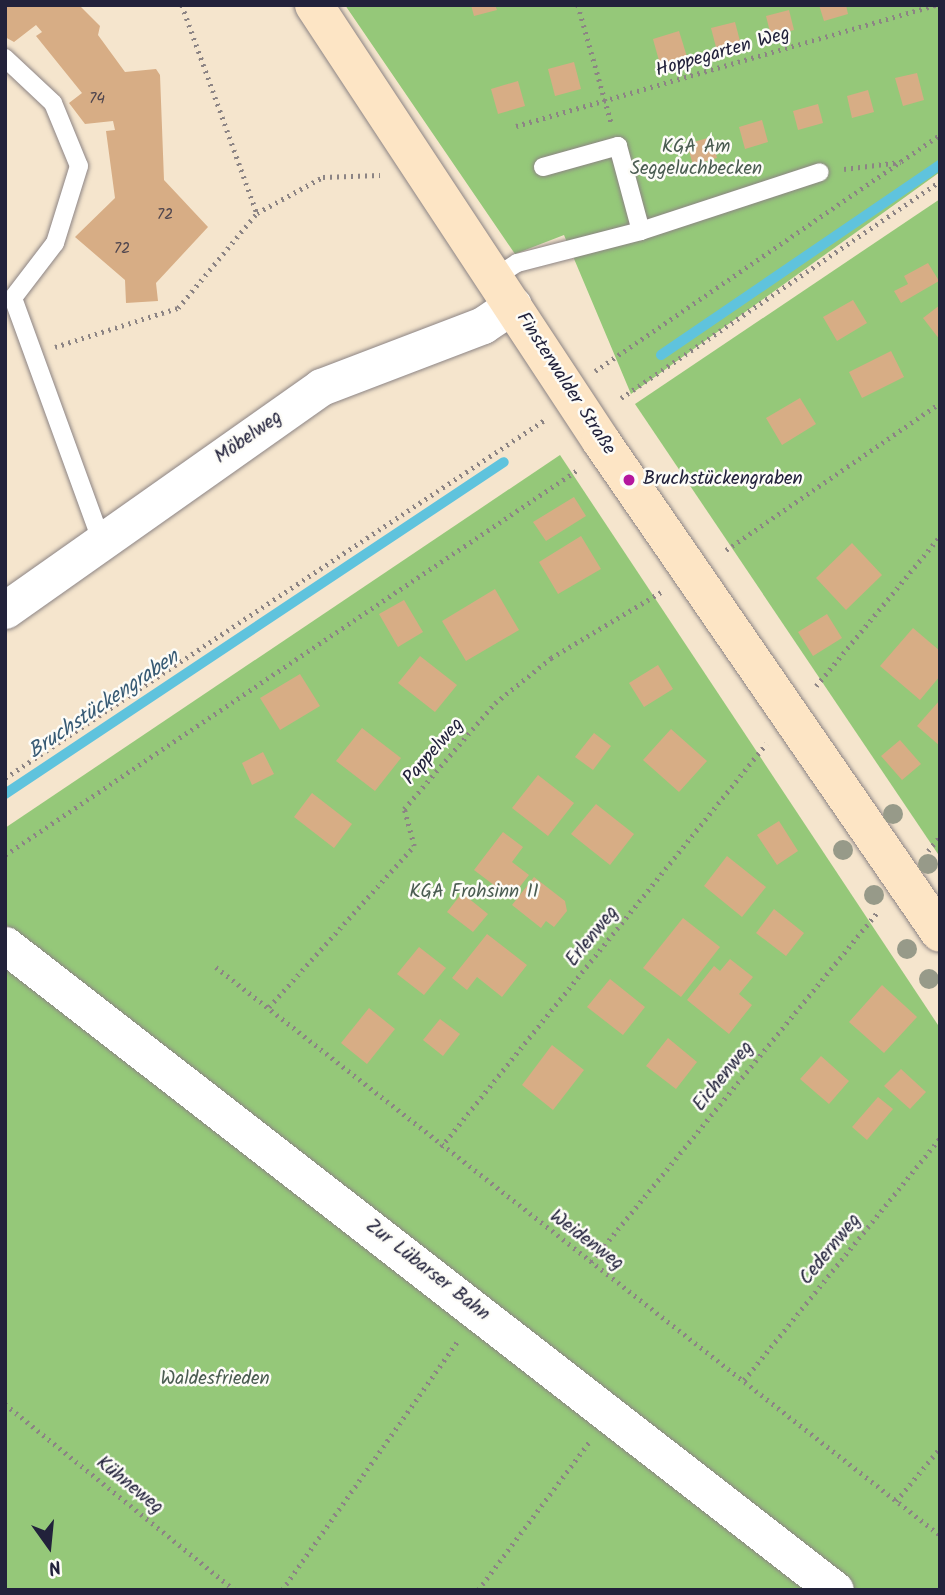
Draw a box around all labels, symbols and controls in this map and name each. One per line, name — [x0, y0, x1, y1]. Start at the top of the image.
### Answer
street label: Hoppegarten Weg — [653, 23, 793, 83]
house number: 74 — [89, 89, 105, 109]
park label: KGA Am Seggeluchbecken — [630, 137, 762, 181]
house number: 72 — [157, 205, 173, 225]
house number: 72 — [114, 239, 130, 259]
street label: Finsterwalder Straße — [510, 308, 620, 460]
street label: Möbelweg — [211, 407, 287, 469]
place label: Bruchstückengraben — [643, 469, 803, 491]
marker: Bruchstückengraben — [621, 472, 637, 488]
water label: Bruchstückengraben — [24, 645, 184, 765]
street label: Pappelweg — [399, 714, 469, 790]
park label: KGA Frohsinn II — [409, 882, 539, 904]
street label: Erlenweg — [562, 902, 624, 972]
street label: Eichenweg — [689, 1037, 759, 1117]
street label: Weidenweg — [545, 1206, 627, 1276]
street label: Cedernweg — [795, 1210, 867, 1290]
street label: Zur Lübarser Bahn — [360, 1215, 494, 1327]
park label: Waldesfrieden — [160, 1369, 270, 1391]
street label: Kühneweg — [91, 1452, 167, 1520]
north arrow — [14, 1511, 84, 1581]
text: N — [45, 1550, 64, 1582]

